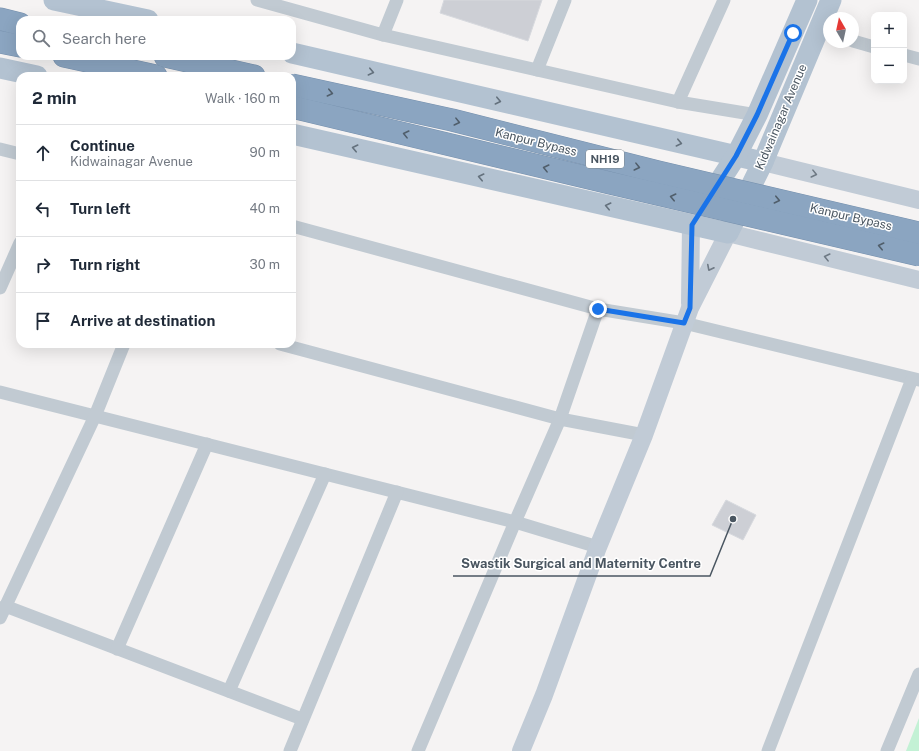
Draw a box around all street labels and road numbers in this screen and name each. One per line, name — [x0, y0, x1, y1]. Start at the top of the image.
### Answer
street label: Kidwainagar Avenue — [752, 62, 810, 172]
street label: Kanpur Bypass — [494, 125, 578, 159]
road number: NH19 — [586, 150, 624, 168]
street label: Kanpur Bypass — [809, 201, 893, 233]

